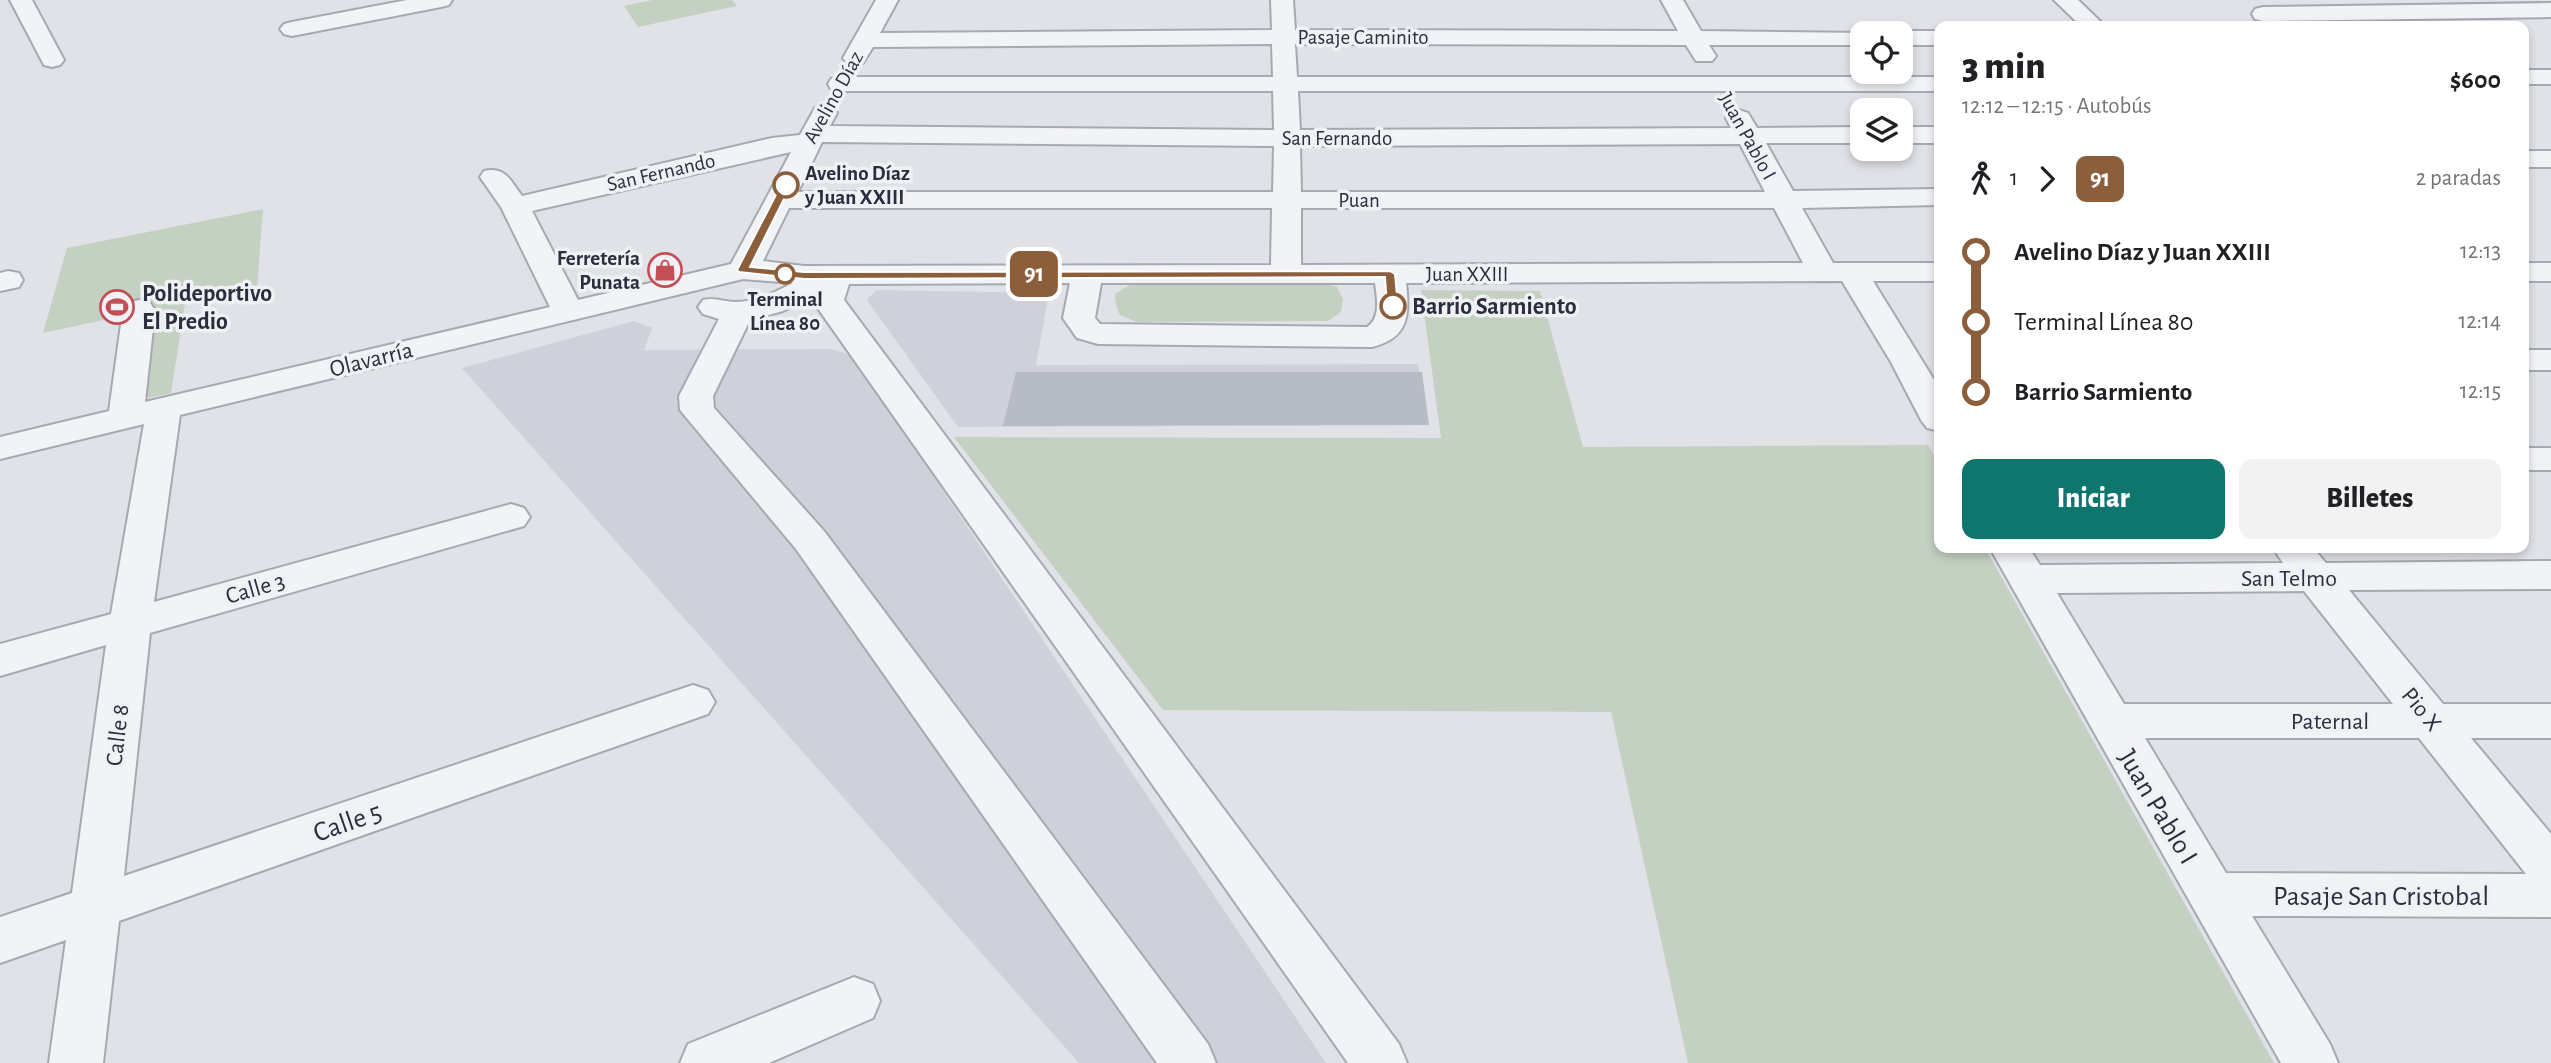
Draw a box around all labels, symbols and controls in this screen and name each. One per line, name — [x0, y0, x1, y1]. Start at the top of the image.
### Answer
map controls — [1850, 21, 1913, 161]
button: locate — [1850, 21, 1913, 84]
street label: Pasaje Caminito — [1297, 27, 1429, 48]
street label: Avelino Díaz — [800, 48, 867, 147]
text: 3 min — [1962, 48, 2046, 86]
text: $600 — [2450, 67, 2501, 93]
street label: Juan Pablo I — [1715, 89, 1780, 183]
text: 12:12 – 12:15 · Autobús — [1962, 95, 2152, 118]
button: layers — [1850, 98, 1913, 161]
street label: San Fernando — [1282, 128, 1392, 149]
street label: San Fernando — [605, 150, 717, 195]
icon: walk — [1962, 160, 2000, 198]
icon: forward — [2028, 160, 2066, 198]
place label: Avelino Díaz y Juan XXIII — [804, 163, 910, 208]
text: 1 — [2010, 167, 2018, 190]
text: 91 — [2090, 167, 2110, 191]
text: 2 paradas — [2416, 167, 2501, 190]
marker: Avelino Díaz y Juan XXIII — [773, 172, 799, 198]
street label: Puan — [1338, 190, 1380, 211]
text: Avelino Díaz y Juan XXIII — [2014, 239, 2271, 265]
text: 12:13 — [2460, 240, 2501, 263]
place label: Ferretería Punata — [557, 248, 640, 293]
shop icon: Ferretería Punata — [646, 251, 684, 289]
line badge: 91 — [1002, 251, 1066, 297]
text: 91 — [1024, 262, 1044, 286]
marker: Terminal Línea 80 — [775, 264, 795, 284]
street label: Juan XXIII — [1426, 264, 1508, 285]
place label: Polideportivo El Predio — [142, 282, 272, 334]
sports icon: Polideportivo El Predio — [98, 288, 136, 326]
place label: Terminal Línea 80 — [747, 289, 823, 334]
marker: Barrio Sarmiento — [1380, 293, 1406, 319]
place label: Barrio Sarmiento — [1412, 295, 1577, 319]
text: Terminal Línea 80 — [2014, 309, 2194, 335]
text: 12:14 — [2458, 310, 2501, 333]
street label: Olavarría — [327, 338, 415, 382]
text: Barrio Sarmiento — [2014, 379, 2192, 405]
text: 12:15 — [2460, 380, 2501, 403]
button: Iniciar — [1962, 459, 2225, 539]
button: Billetes — [2239, 459, 2501, 539]
street label: San Telmo — [2241, 567, 2337, 591]
street label: Calle 3 — [223, 569, 288, 609]
street label: Pio X — [2397, 683, 2446, 736]
street label: Calle 8 — [102, 703, 134, 767]
street label: Paternal — [2291, 710, 2369, 734]
street label: Juan Pablo I — [2112, 745, 2202, 869]
street label: Calle 5 — [310, 798, 386, 848]
street label: Pasaje San Cristobal — [2273, 883, 2489, 911]

